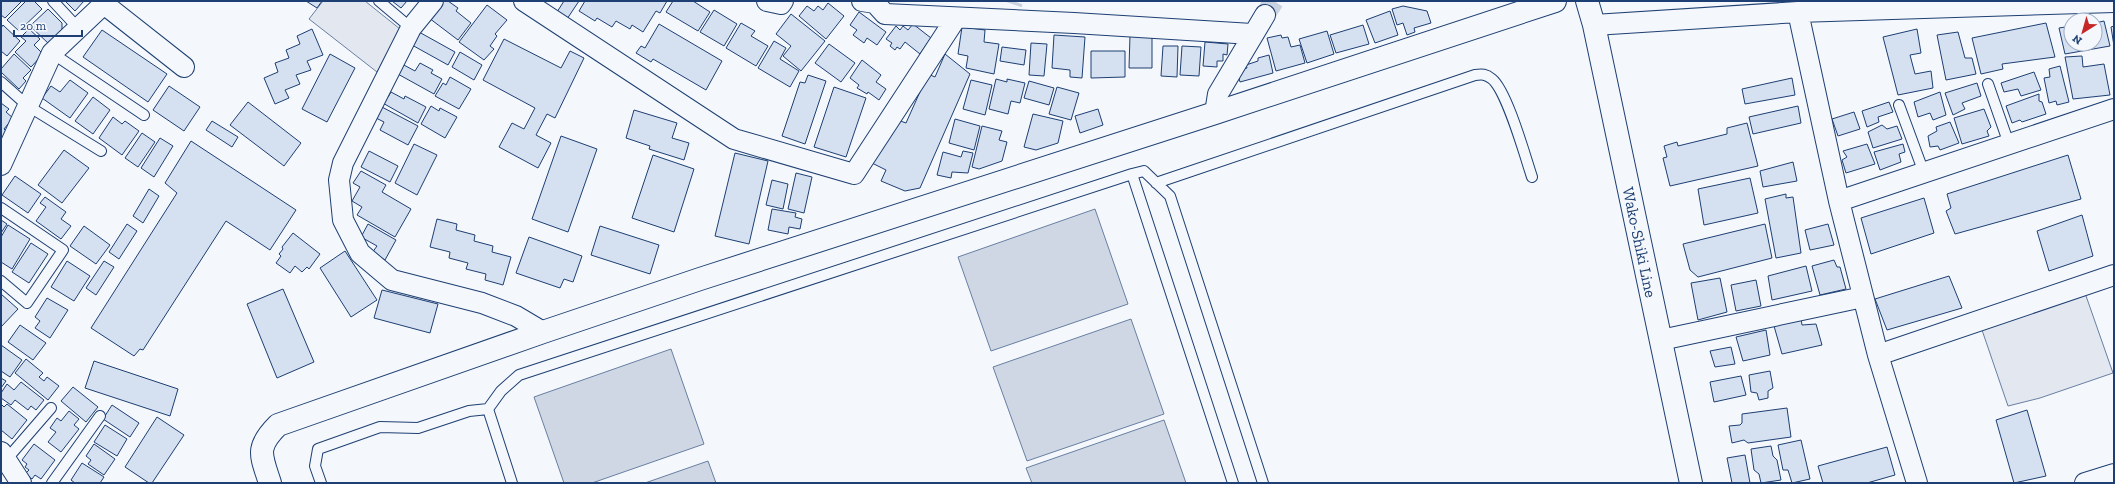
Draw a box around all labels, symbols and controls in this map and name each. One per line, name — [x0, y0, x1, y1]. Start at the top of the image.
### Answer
scale bar — [14, 12, 82, 38]
north arrow — [2063, 12, 2103, 52]
text: 20 m — [20, 19, 47, 33]
text: N — [2070, 31, 2085, 47]
street label: Wako-Shiki Line — [1619, 185, 1661, 299]

